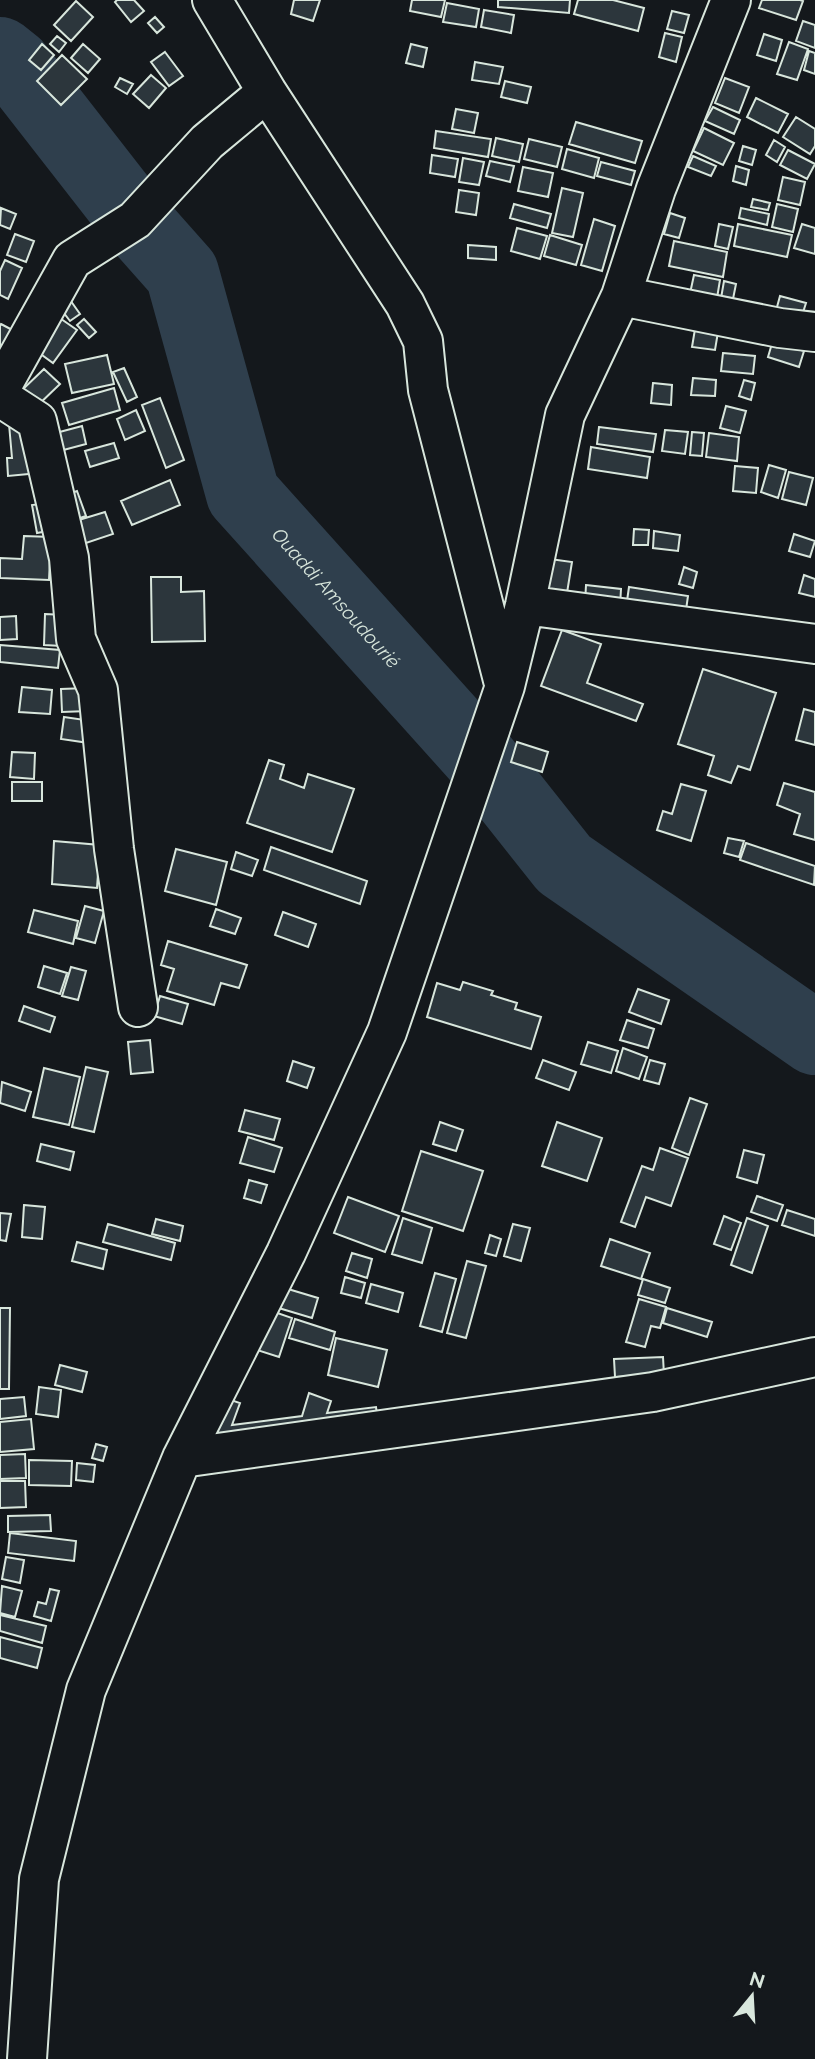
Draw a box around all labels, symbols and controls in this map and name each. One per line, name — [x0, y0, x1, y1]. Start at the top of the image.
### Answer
water label: Ouaddi Amsoudourié — [268, 523, 405, 672]
north arrow — [717, 1961, 787, 2031]
text: N — [747, 1967, 768, 1993]

